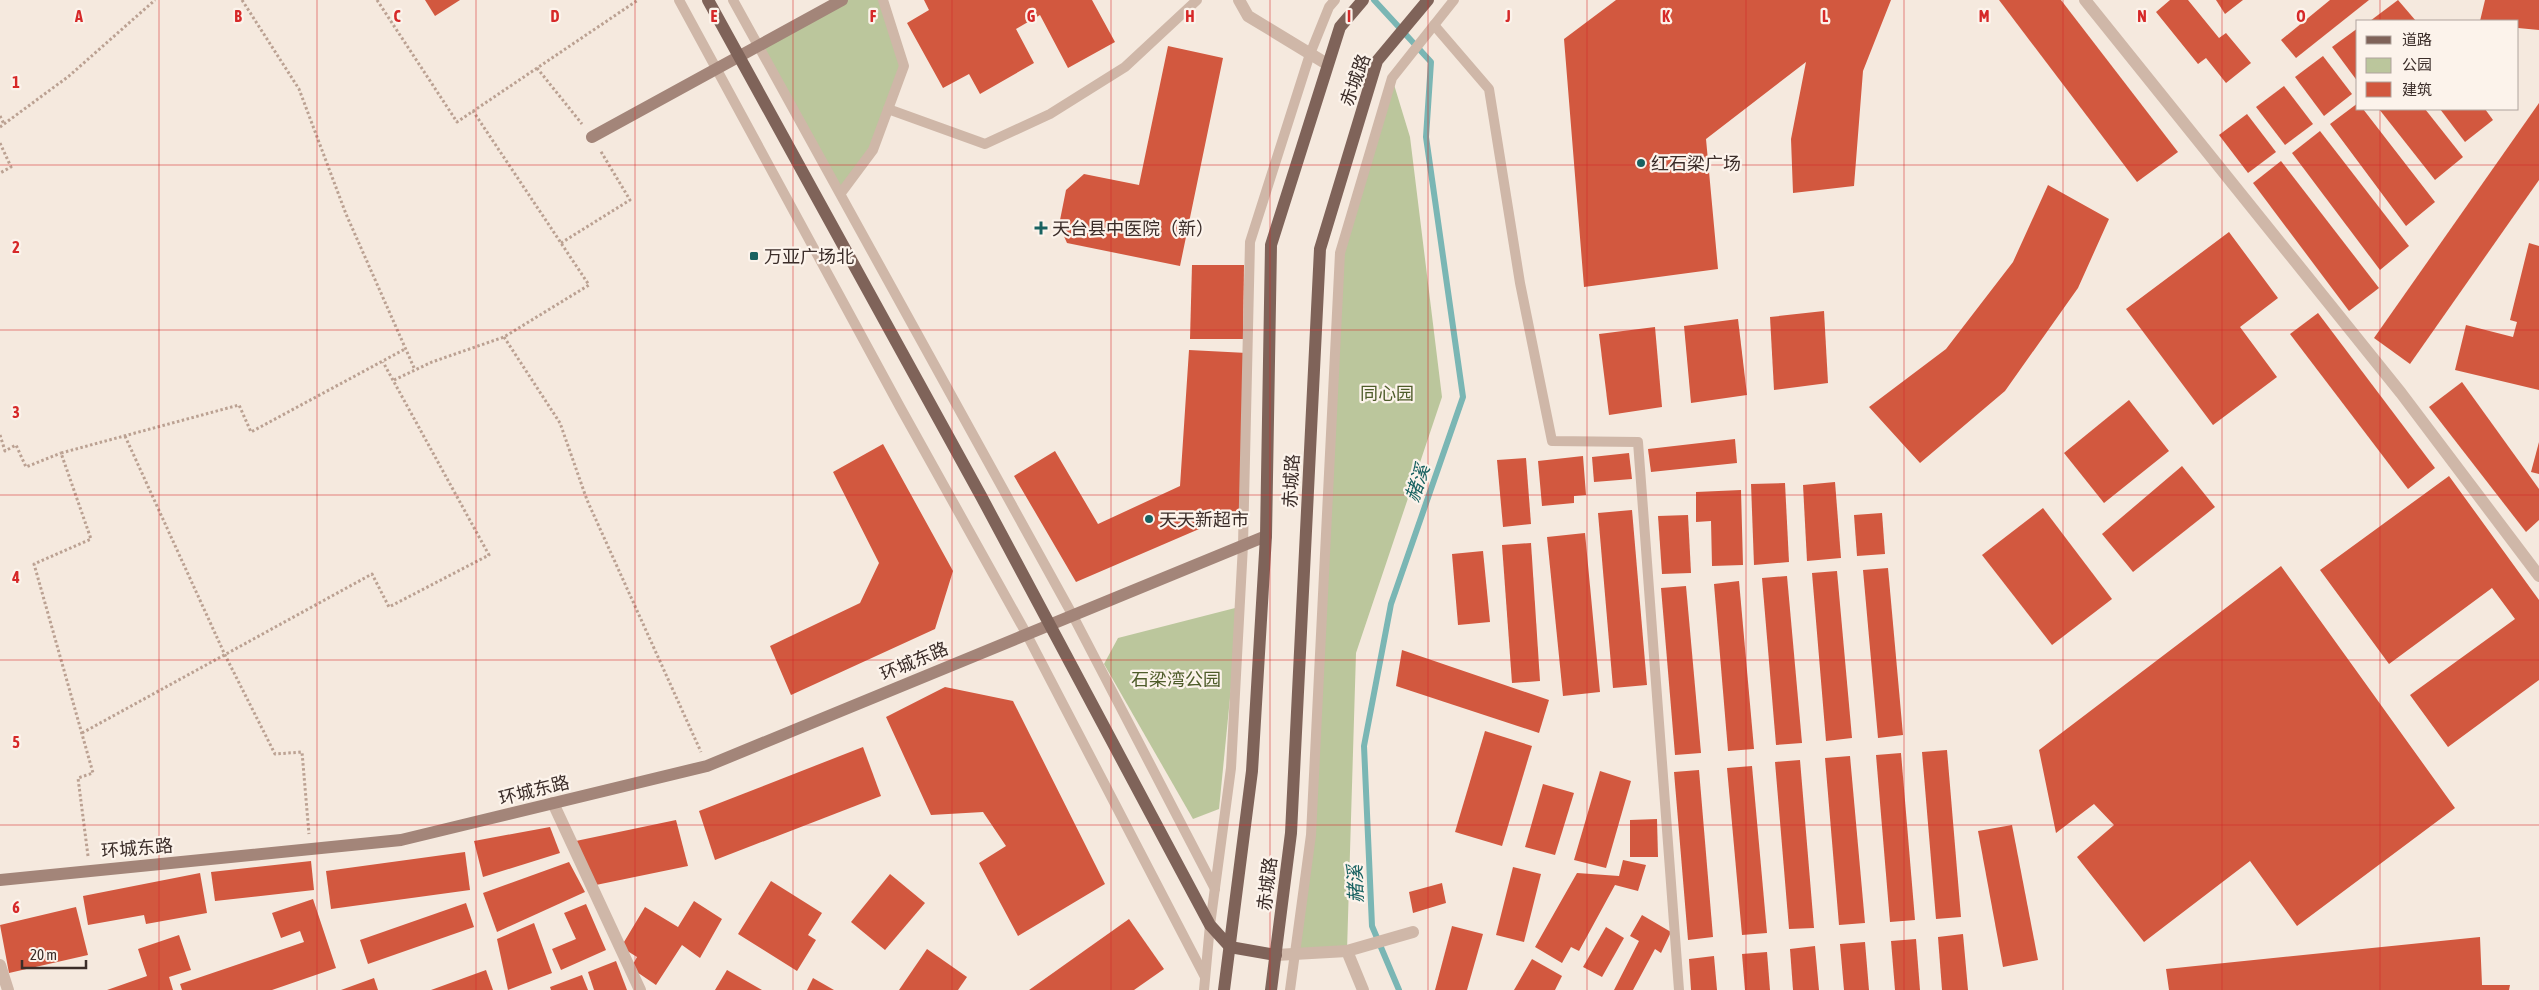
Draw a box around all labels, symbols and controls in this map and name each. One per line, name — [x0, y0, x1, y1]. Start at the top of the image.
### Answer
text: A — [74, 7, 83, 25]
text: B — [234, 7, 242, 25]
text: C — [393, 7, 401, 25]
text: D — [551, 7, 560, 25]
text: E — [711, 7, 718, 25]
text: F — [870, 7, 877, 25]
text: G — [1027, 7, 1036, 25]
text: H — [1185, 7, 1195, 25]
text: I — [1347, 7, 1351, 25]
text: J — [1504, 7, 1511, 25]
text: K — [1662, 7, 1670, 25]
text: L — [1822, 7, 1829, 25]
text: M — [1979, 7, 1989, 25]
text: N — [2137, 7, 2147, 25]
text: O — [2296, 7, 2306, 25]
legend — [2356, 20, 2519, 110]
text: 道路 — [2402, 31, 2432, 48]
street label: 赤城路 — [1336, 51, 1374, 109]
text: 公园 — [2402, 56, 2432, 73]
text: 1 — [12, 73, 20, 91]
text: 建筑 — [2402, 81, 2432, 98]
place label: 红石梁广场 — [1651, 153, 1741, 174]
marker: 红石梁广场 — [1635, 157, 1647, 169]
place label: 天台县中医院（新） — [1052, 218, 1214, 239]
marker: 天台县中医院（新） — [1034, 221, 1048, 235]
text: 2 — [12, 238, 20, 256]
place label: 万亚广场北 — [764, 246, 854, 267]
marker: 万亚广场北 — [748, 250, 760, 262]
park label: 同心园 — [1360, 383, 1414, 404]
text: 3 — [12, 403, 20, 421]
street label: 赤城路 — [1279, 453, 1303, 509]
water label: 赭溪 — [1400, 460, 1434, 505]
place label: 天天新超市 — [1159, 509, 1249, 530]
marker: 天天新超市 — [1143, 513, 1155, 525]
text: 4 — [11, 568, 20, 586]
street label: 环城东路 — [877, 637, 951, 685]
park label: 石梁湾公园 — [1131, 669, 1221, 690]
text: 5 — [12, 733, 20, 751]
street label: 环城东路 — [497, 771, 571, 809]
street label: 环城东路 — [100, 834, 174, 862]
street label: 赤城路 — [1253, 856, 1281, 912]
water label: 赭溪 — [1343, 863, 1367, 903]
text: 6 — [12, 898, 20, 916]
scale bar — [22, 938, 86, 970]
text: 20 m — [30, 946, 57, 963]

